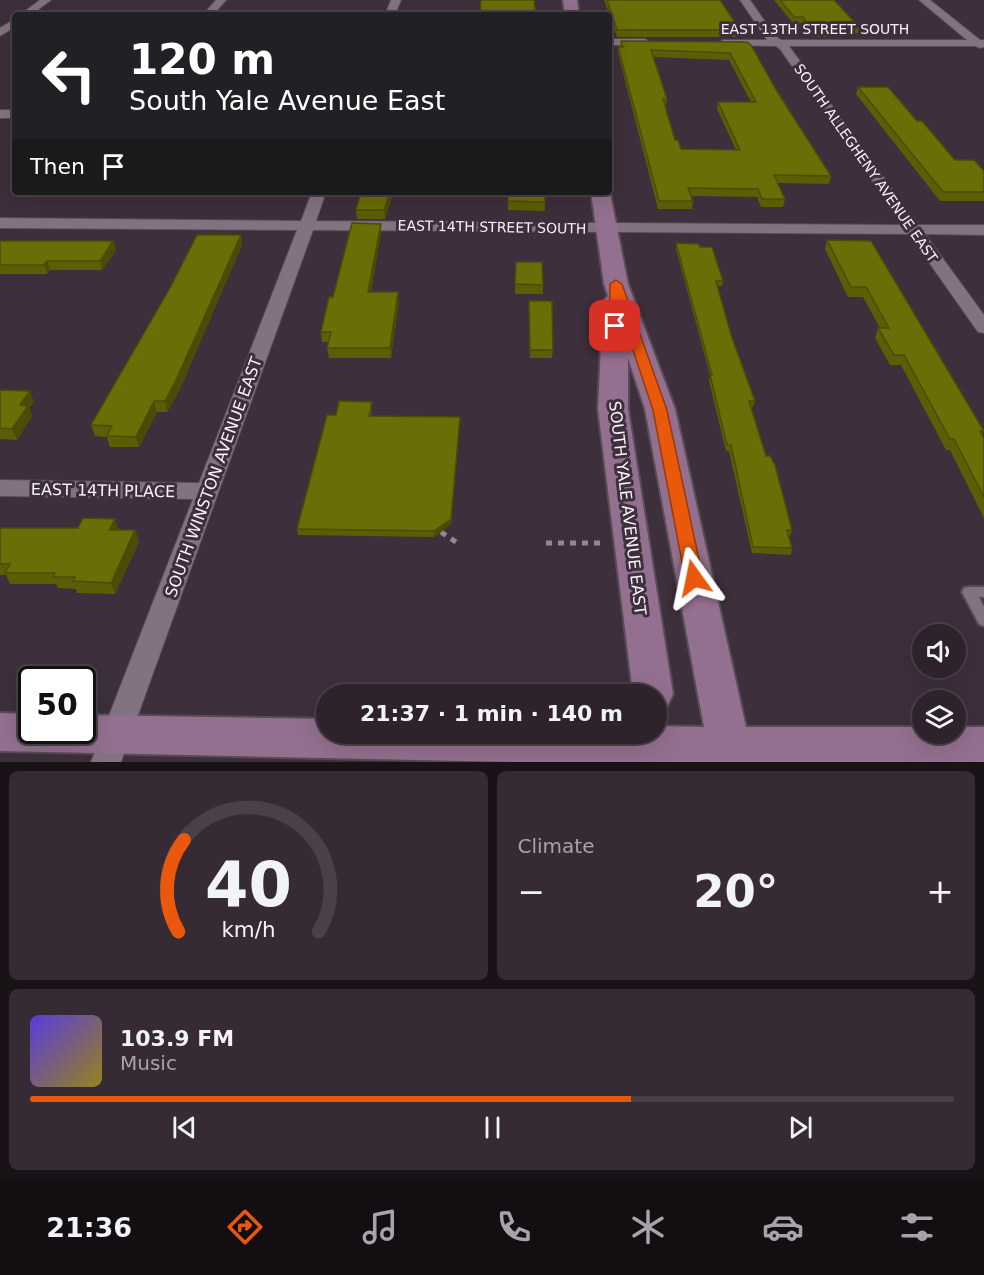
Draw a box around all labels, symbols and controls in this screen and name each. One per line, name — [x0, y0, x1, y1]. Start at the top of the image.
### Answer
street label: EAST 13TH STREET SOUTH — [721, 21, 909, 37]
text: 120 m — [129, 35, 275, 84]
icon: left — [30, 36, 108, 114]
street label: SOUTH ALLEGHENY AVENUE EAST — [791, 61, 941, 266]
text: South Yale Avenue East — [129, 85, 445, 116]
icon: arrive — [97, 150, 130, 183]
text: Then — [30, 154, 85, 179]
street label: EAST 14TH STREET SOUTH — [397, 217, 587, 237]
pin — [589, 300, 640, 351]
icon: arrive — [598, 309, 631, 342]
street label: SOUTH WINSTON AVENUE EAST — [161, 354, 266, 600]
street label: SOUTH YALE AVENUE EAST — [605, 400, 650, 617]
street label: EAST 14TH PLACE — [31, 480, 175, 501]
position arrow — [662, 546, 726, 610]
map controls — [912, 624, 966, 744]
button: sound — [912, 624, 966, 678]
speed limit sign: 50 — [18, 666, 96, 744]
button: layers — [912, 690, 966, 744]
text: 21:37 · 1 min · 140 m — [360, 701, 623, 726]
text: Climate — [518, 834, 594, 858]
text: 40 — [205, 848, 292, 921]
text: 20° — [693, 865, 778, 918]
text: − — [518, 872, 545, 911]
text: + — [926, 872, 954, 911]
text: km/h — [221, 918, 275, 943]
text: 103.9 FM — [120, 1026, 234, 1051]
text: Music — [120, 1051, 177, 1075]
icon: previous — [168, 1111, 201, 1144]
icon: pause — [476, 1111, 509, 1144]
icon: next — [784, 1111, 817, 1144]
icon: directions — [224, 1206, 266, 1248]
icon: music — [359, 1206, 401, 1248]
icon: phone — [493, 1206, 535, 1248]
icon: climate — [627, 1206, 669, 1248]
icon: car — [762, 1206, 804, 1248]
icon: filters — [896, 1206, 938, 1248]
text: 21:36 — [46, 1212, 132, 1243]

